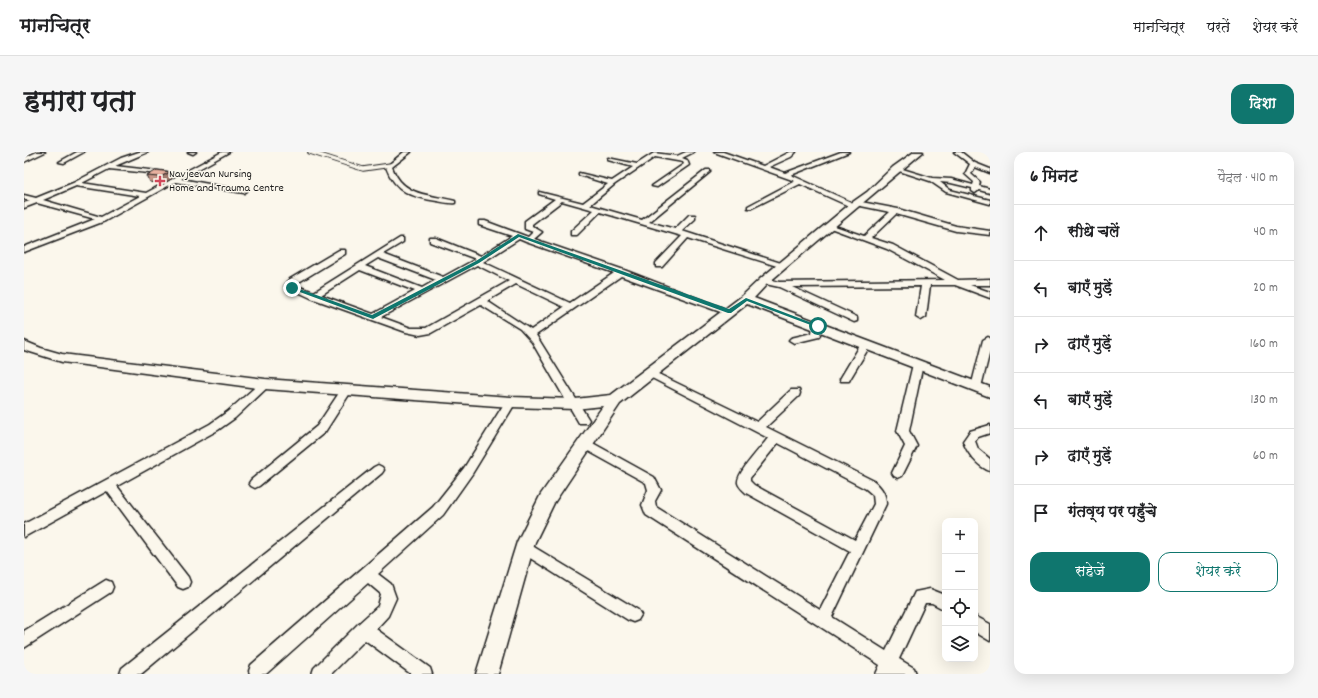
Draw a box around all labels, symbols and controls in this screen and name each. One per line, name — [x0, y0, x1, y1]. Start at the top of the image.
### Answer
text: मानचित्र — [20, 14, 90, 41]
text: मानचित्र — [1133, 18, 1185, 38]
text: परतें — [1207, 18, 1230, 38]
text: शेयर करें — [1252, 18, 1298, 38]
text: हमारा पता — [24, 84, 135, 124]
button: दिशा — [1231, 84, 1294, 124]
place label: Navjeevan Nursing Home and Trauma Centre — [169, 166, 284, 197]
text: 6 मिनट — [1030, 166, 1078, 190]
text: पैदल · 410 m — [1218, 169, 1278, 188]
marker: Navjeevan Nursing Home and Trauma Centre — [154, 175, 166, 187]
icon: ahead — [1030, 222, 1052, 244]
text: सीधे चलें — [1068, 222, 1119, 244]
text: 40 m — [1254, 223, 1278, 242]
icon: left — [1030, 278, 1052, 300]
text: बाएँ मुड़ें — [1068, 278, 1112, 300]
route end — [283, 279, 301, 297]
text: 20 m — [1253, 279, 1278, 298]
route start — [809, 317, 827, 335]
icon: right — [1030, 334, 1052, 356]
text: दाएँ मुड़ें — [1068, 334, 1111, 356]
text: 160 m — [1250, 335, 1278, 354]
icon: left — [1030, 390, 1052, 412]
text: बाएँ मुड़ें — [1068, 390, 1112, 412]
text: 130 m — [1250, 391, 1278, 410]
icon: right — [1030, 446, 1052, 468]
text: दाएँ मुड़ें — [1068, 446, 1111, 468]
text: 60 m — [1253, 447, 1278, 466]
icon: arrive — [1030, 502, 1052, 524]
text: गंतव्य पर पहुँचे — [1068, 502, 1157, 524]
map controls — [942, 518, 978, 662]
button: + — [942, 518, 978, 554]
button: सहेजें — [1030, 552, 1150, 592]
button: शेयर करें — [1158, 552, 1278, 592]
button: − — [942, 554, 978, 590]
button: locate — [942, 590, 978, 626]
button: layers — [942, 626, 978, 662]

